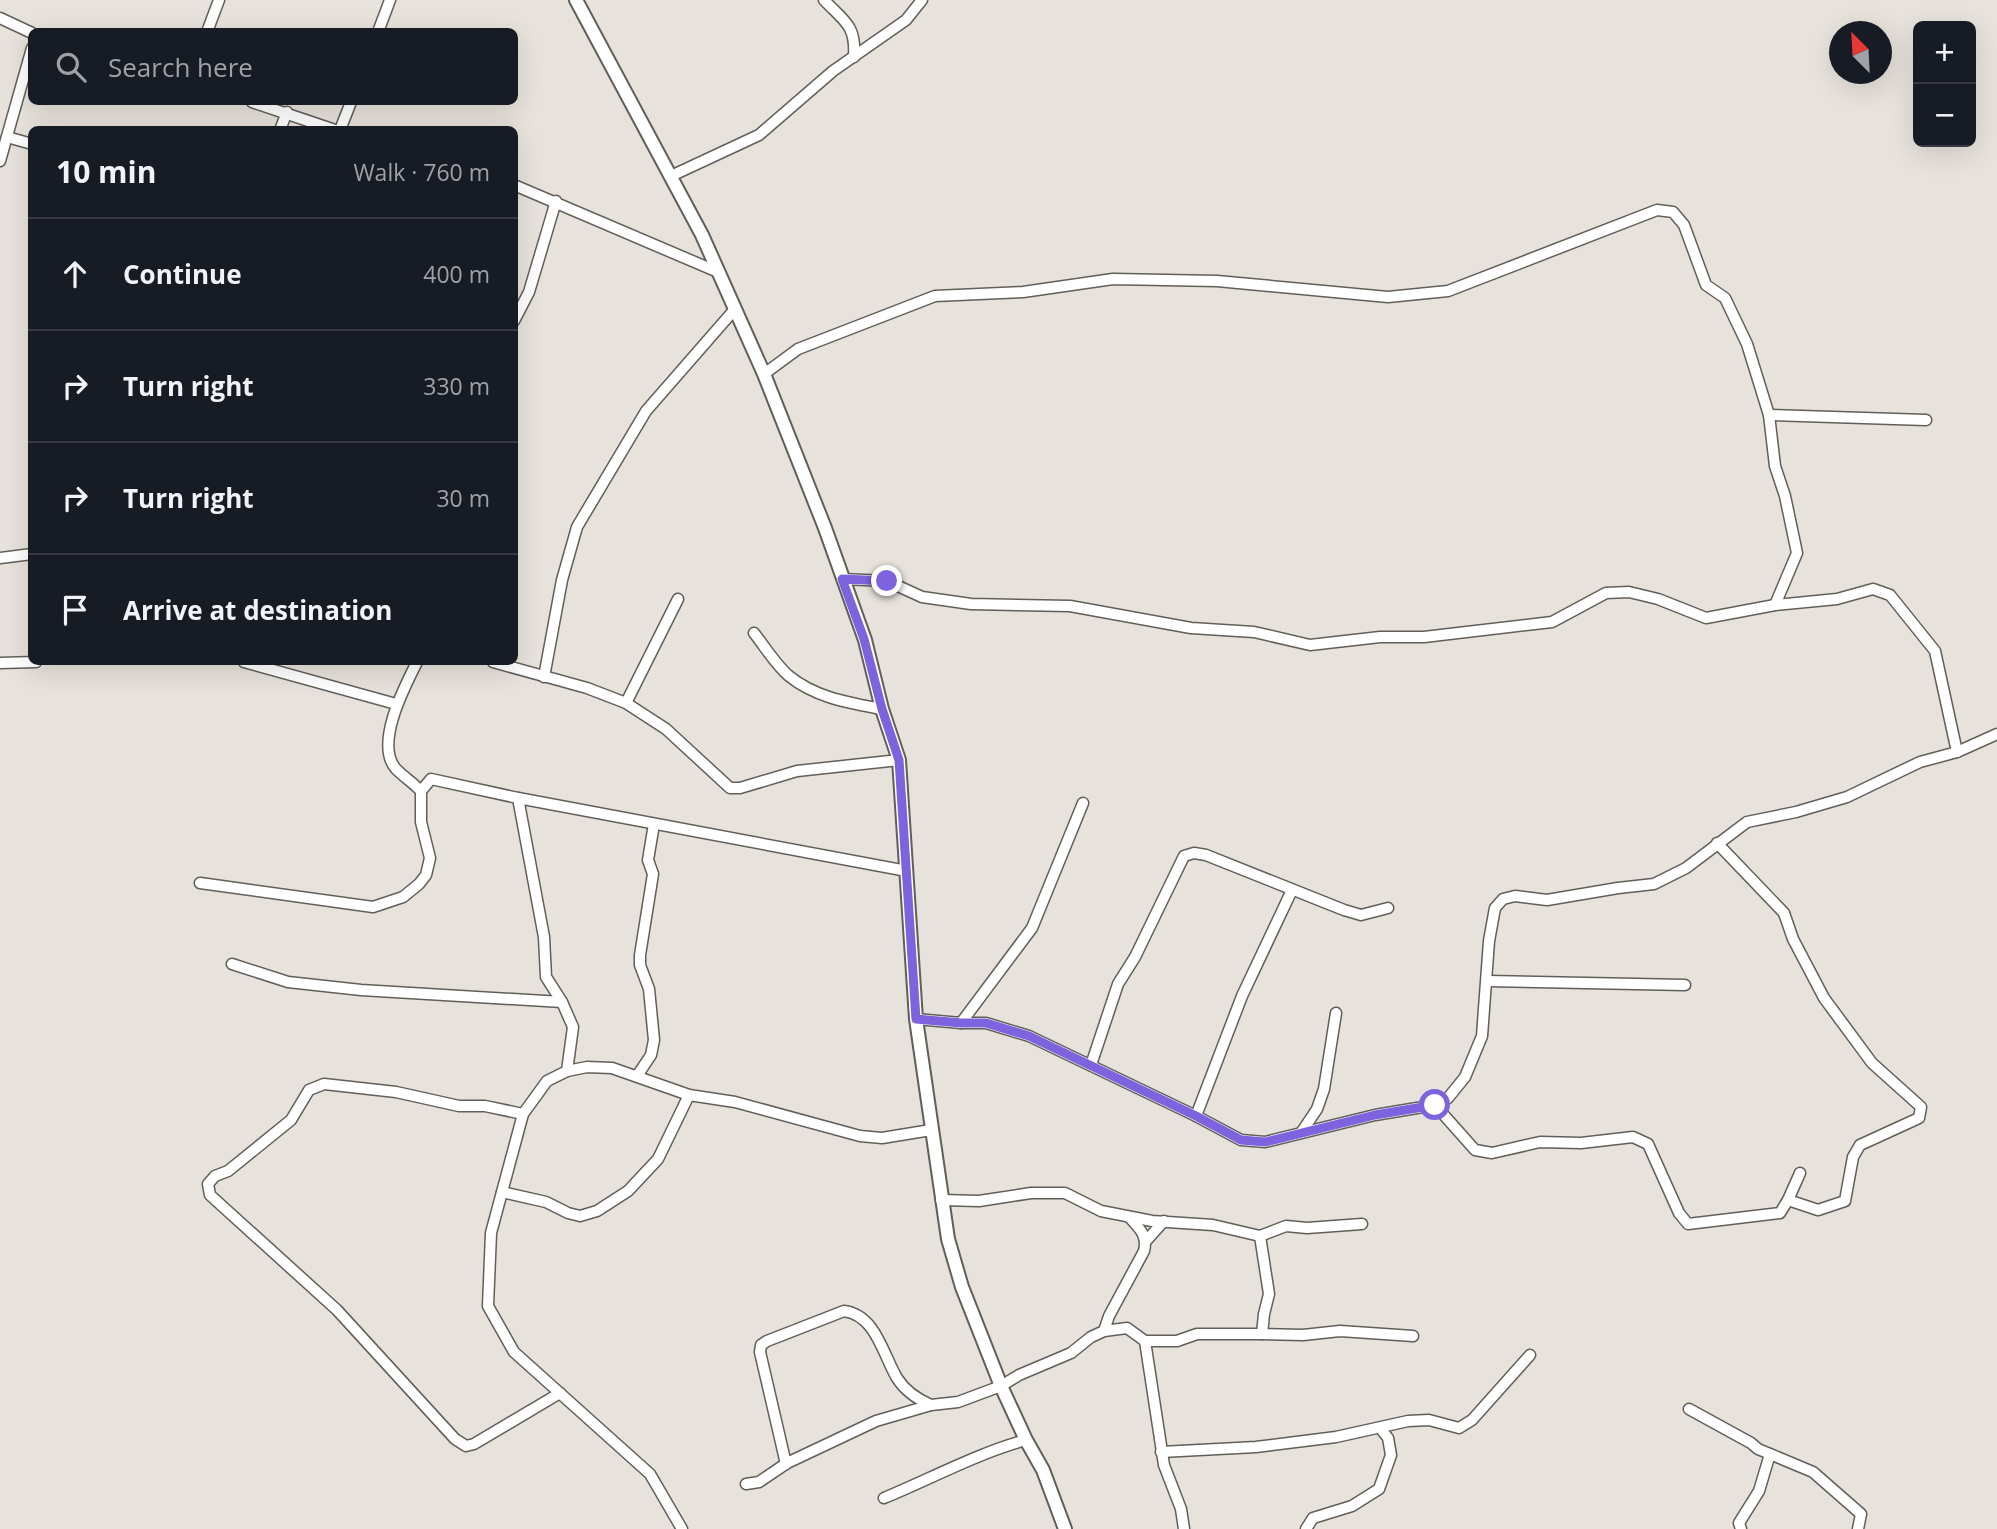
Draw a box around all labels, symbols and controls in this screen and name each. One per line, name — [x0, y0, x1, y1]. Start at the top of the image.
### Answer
north arrow — [1829, 21, 1892, 84]
map controls — [1913, 21, 1976, 147]
button: + — [1913, 21, 1976, 84]
search box — [28, 28, 518, 105]
icon: search — [52, 48, 90, 86]
text: Search here — [108, 49, 253, 85]
button: − — [1913, 84, 1976, 147]
text: 10 min — [56, 151, 156, 192]
text: Walk · 760 m — [353, 156, 490, 188]
icon: ahead — [56, 255, 94, 293]
text: Continue — [123, 256, 242, 292]
text: 400 m — [423, 258, 490, 290]
icon: right — [56, 367, 94, 405]
text: Turn right — [123, 368, 254, 404]
text: 330 m — [423, 370, 490, 402]
icon: right — [56, 479, 94, 517]
text: Turn right — [123, 480, 254, 516]
text: 30 m — [436, 482, 490, 514]
route end — [871, 565, 902, 596]
icon: arrive — [56, 591, 94, 629]
text: Arrive at destination — [123, 592, 392, 628]
route start — [1419, 1089, 1450, 1120]

